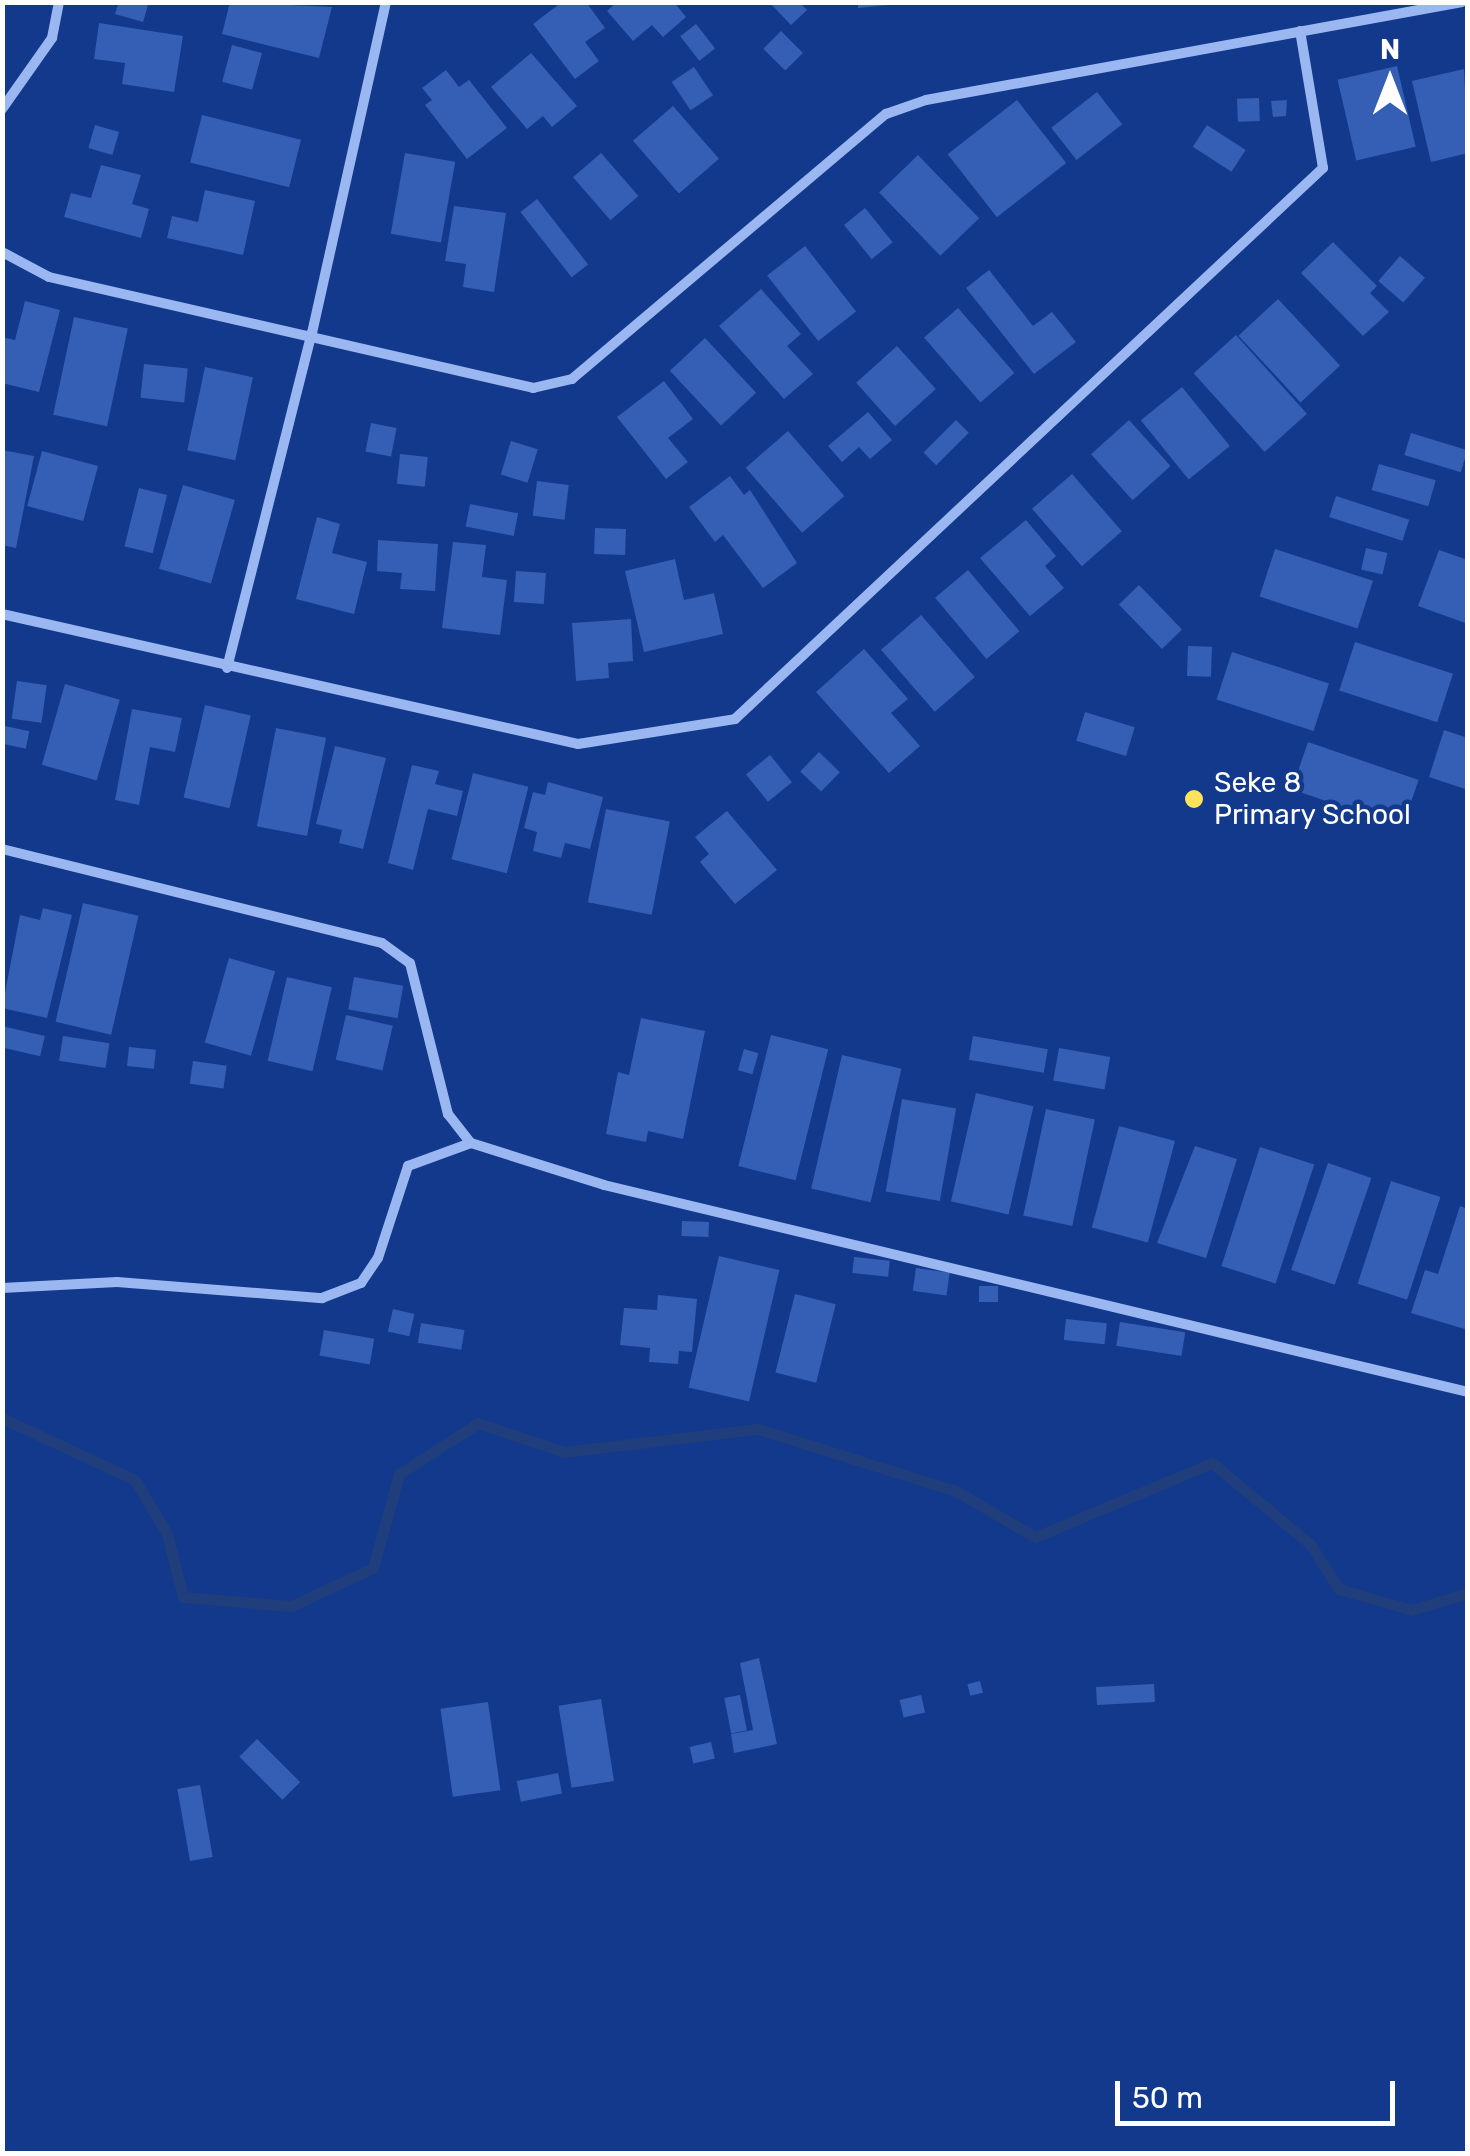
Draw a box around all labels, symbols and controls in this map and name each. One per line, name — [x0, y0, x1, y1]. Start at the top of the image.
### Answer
north arrow — [1340, 30, 1440, 130]
text: N — [1380, 33, 1400, 66]
place label: Seke 8 Primary School — [1214, 766, 1412, 832]
marker: Seke 8 Primary School — [1183, 788, 1205, 810]
scale bar — [1120, 2061, 1400, 2123]
text: 50 m — [1132, 2080, 1203, 2116]

